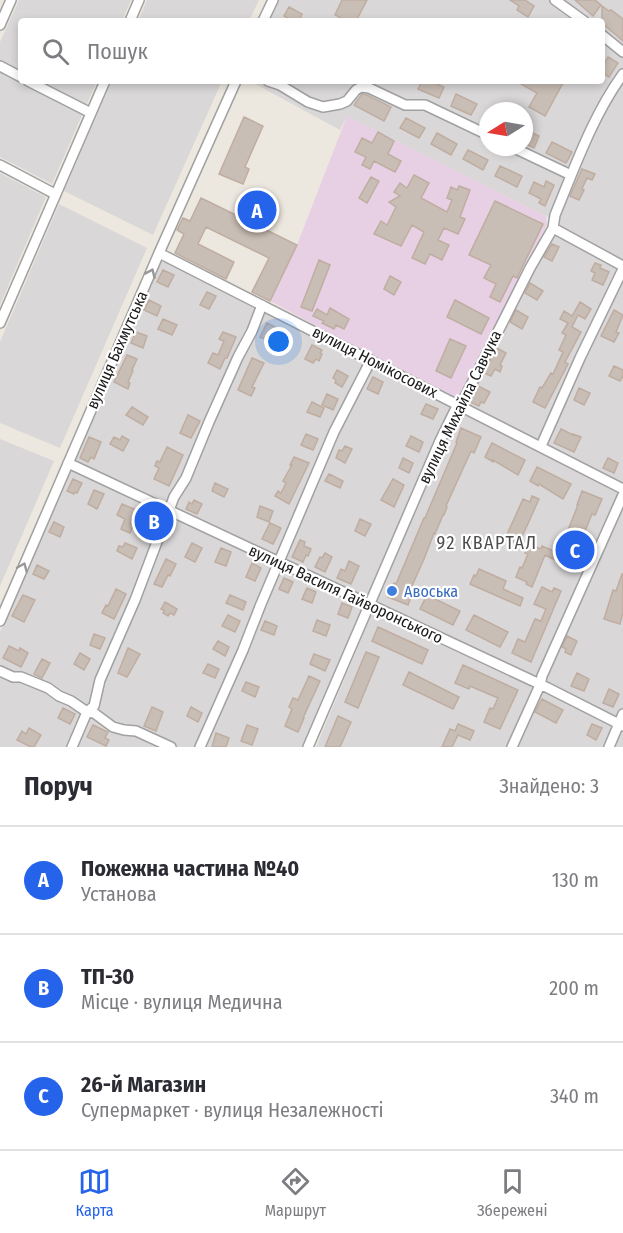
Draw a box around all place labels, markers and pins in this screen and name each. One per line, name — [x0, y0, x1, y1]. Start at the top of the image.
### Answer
pin: A — [238, 188, 276, 232]
pin: B — [134, 498, 174, 544]
pin: C — [556, 528, 594, 572]
place label: Авоська — [404, 582, 458, 601]
marker: Авоська — [385, 584, 399, 598]

